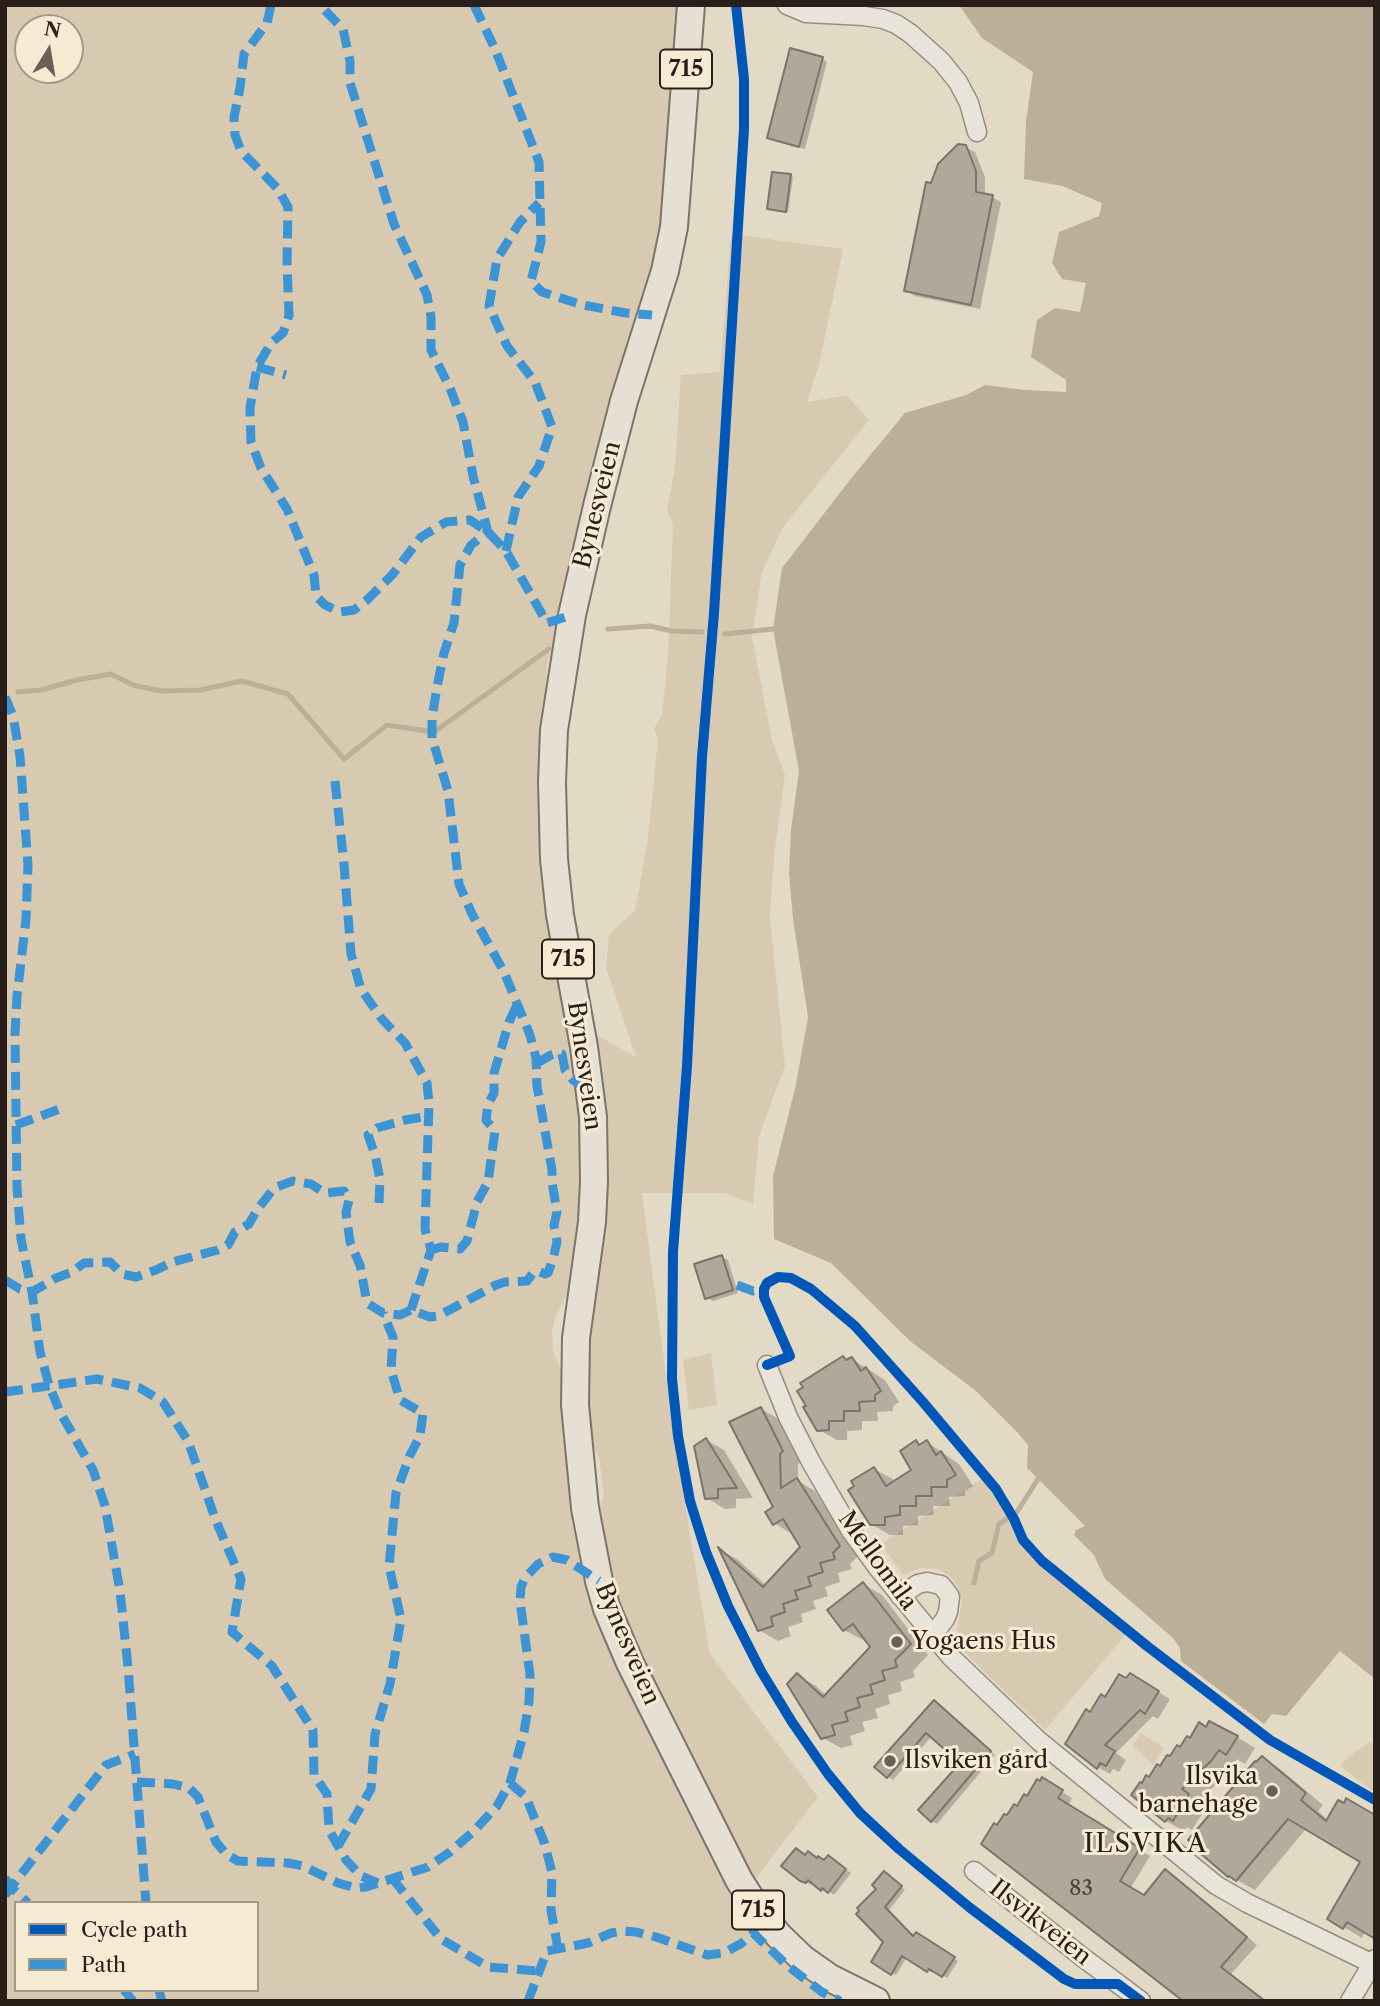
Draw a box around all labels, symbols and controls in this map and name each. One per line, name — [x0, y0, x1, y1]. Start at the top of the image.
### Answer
north arrow — [14, 14, 84, 84]
text: N — [42, 17, 63, 43]
road number: 715 — [660, 50, 712, 88]
street label: Bynesveien — [568, 438, 628, 572]
road number: 715 — [542, 940, 594, 978]
street label: Bynesveien — [561, 1000, 607, 1132]
street label: Mellomila — [831, 1506, 923, 1616]
street label: Bynesveien — [588, 1578, 666, 1710]
place label: Yogaens Hus — [911, 1628, 1056, 1656]
marker: Yogaens Hus — [889, 1634, 905, 1650]
place label: Ilsviken gård — [904, 1747, 1048, 1775]
marker: Ilsviken gård — [882, 1753, 898, 1769]
place label: Ilsvika barnehage — [1139, 1763, 1258, 1819]
marker: Ilsvika barnehage — [1264, 1783, 1280, 1799]
district label: ILSVIKA — [1085, 1828, 1207, 1860]
street label: Ilsvikveien — [983, 1874, 1097, 1972]
house number: 83 — [1069, 1876, 1093, 1902]
road number: 715 — [732, 1890, 784, 1929]
legend — [14, 1901, 259, 1992]
text: Cycle path — [81, 1917, 188, 1942]
text: Path — [81, 1952, 126, 1977]

